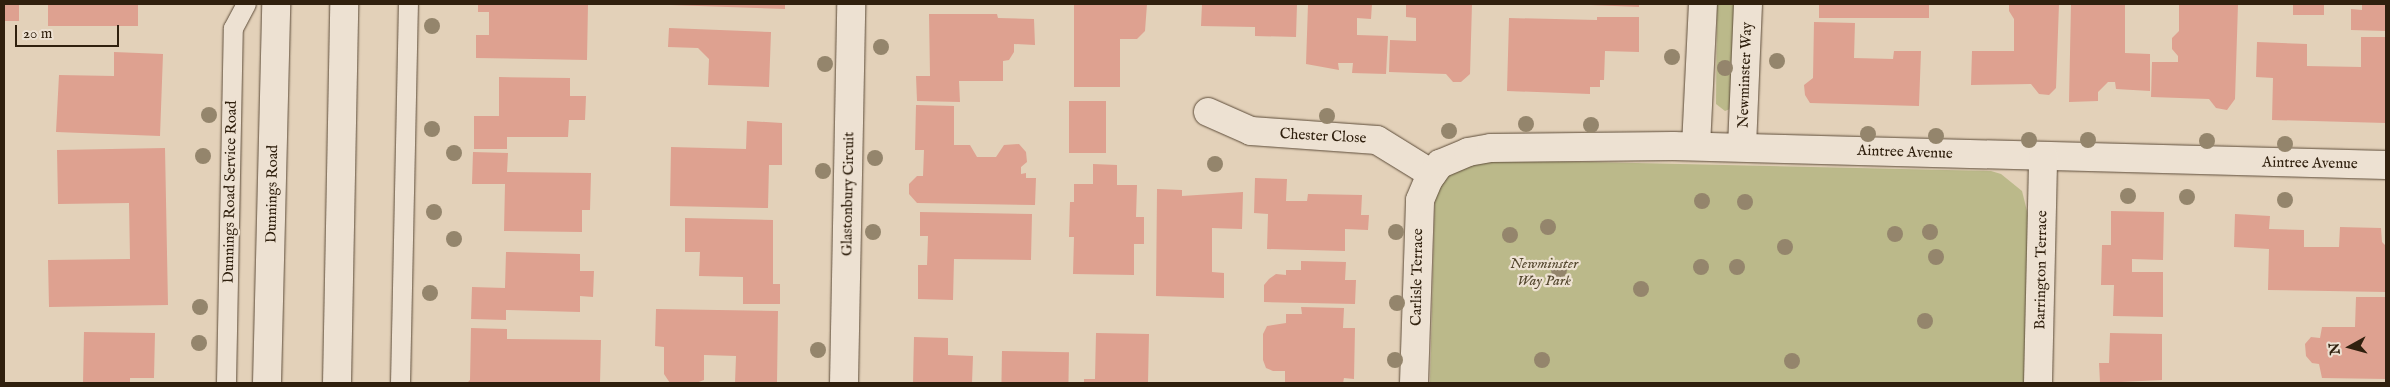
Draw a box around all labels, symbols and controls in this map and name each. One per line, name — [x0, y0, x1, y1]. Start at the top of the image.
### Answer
scale bar — [18, 15, 121, 47]
street label: Newminster Way — [1734, 22, 1756, 128]
text: 20 m — [23, 24, 52, 43]
street label: Dunnings Road Service Road — [219, 100, 241, 284]
street label: Chester Close — [1279, 125, 1367, 147]
street label: Glastonbury Circuit — [838, 132, 858, 256]
street label: Aintree Avenue — [1857, 141, 1953, 163]
street label: Dunnings Road — [262, 145, 282, 243]
street label: Aintree Avenue — [2262, 153, 2358, 173]
street label: Barrington Terrace — [2031, 210, 2051, 330]
street label: Carlisle Terrace — [1407, 228, 1427, 326]
park label: Newminster Way Park — [1510, 254, 1578, 289]
north arrow — [2325, 322, 2375, 372]
text: N — [2325, 342, 2345, 356]

